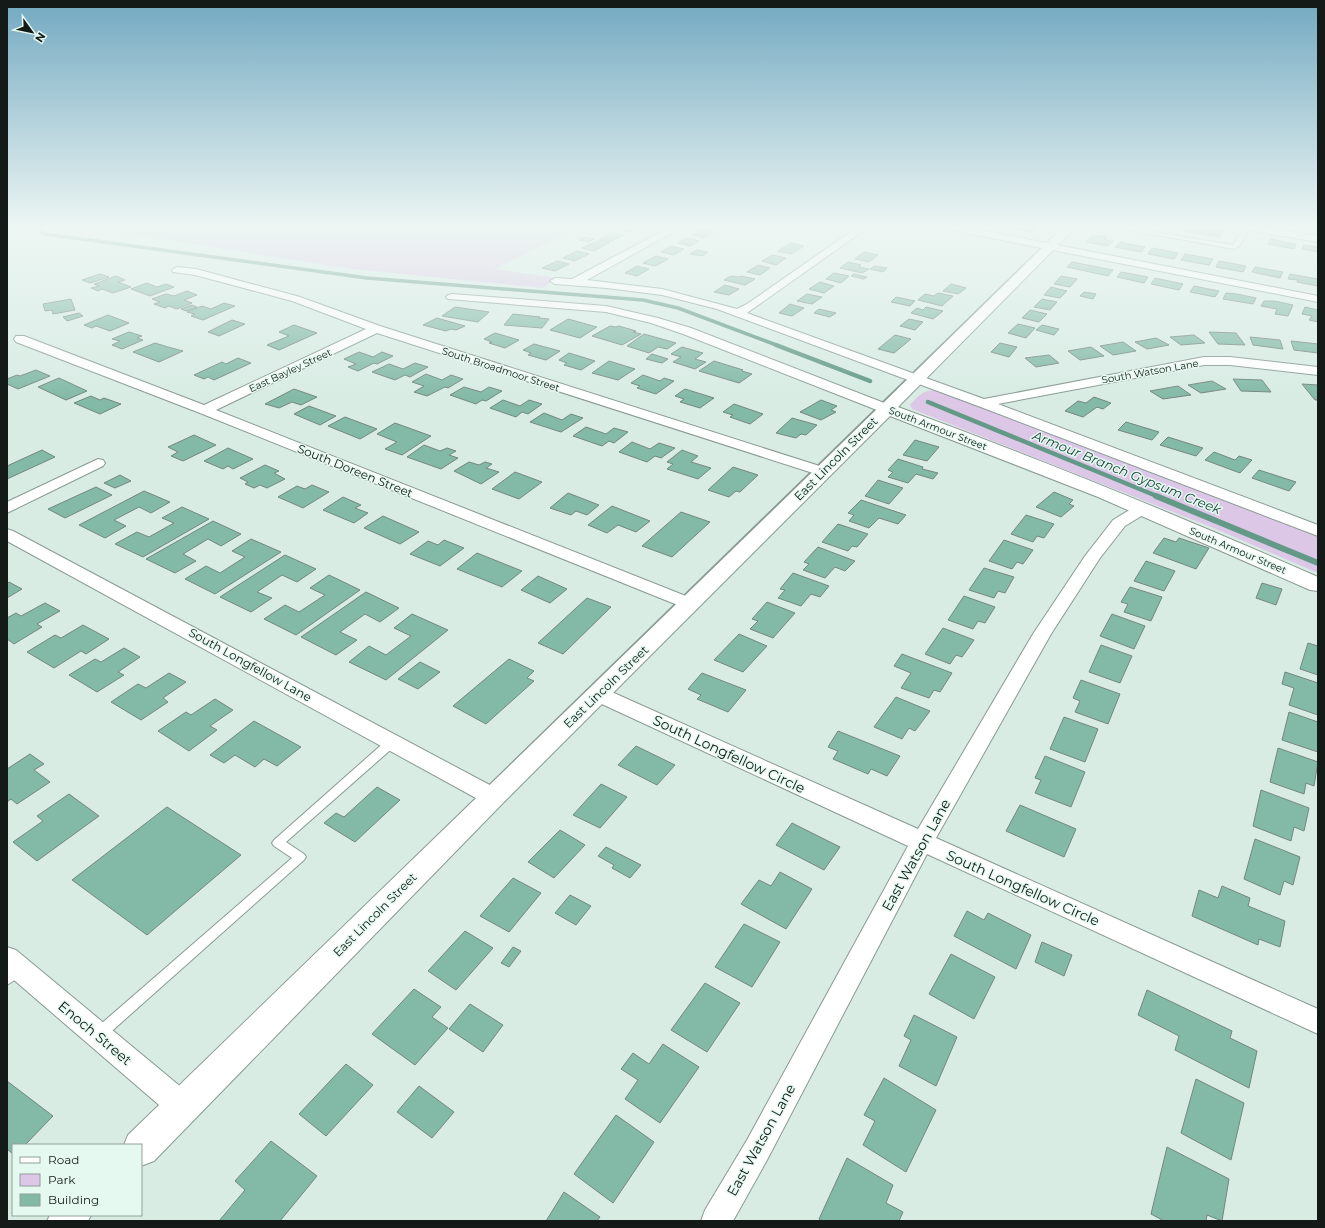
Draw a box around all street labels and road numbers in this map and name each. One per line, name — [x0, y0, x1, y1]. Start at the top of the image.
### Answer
street label: South Broadmoor Street — [440, 344, 561, 395]
street label: East Bayley Street — [247, 346, 334, 395]
street label: South Watson Lane — [1101, 357, 1200, 386]
street label: South Armour Street — [887, 404, 989, 453]
street label: East Lincoln Street — [791, 414, 881, 504]
street label: South Doreen Street — [295, 441, 415, 501]
street label: South Armour Street — [1187, 524, 1288, 577]
street label: South Longfellow Lane — [186, 625, 314, 705]
street label: East Lincoln Street — [560, 642, 651, 731]
street label: South Longfellow Circle — [650, 711, 808, 797]
street label: East Watson Lane — [878, 796, 954, 914]
street label: South Longfellow Circle — [944, 846, 1102, 930]
street label: East Lincoln Street — [330, 870, 420, 960]
street label: Enoch Street — [54, 997, 136, 1069]
street label: East Watson Lane — [723, 1081, 799, 1199]

